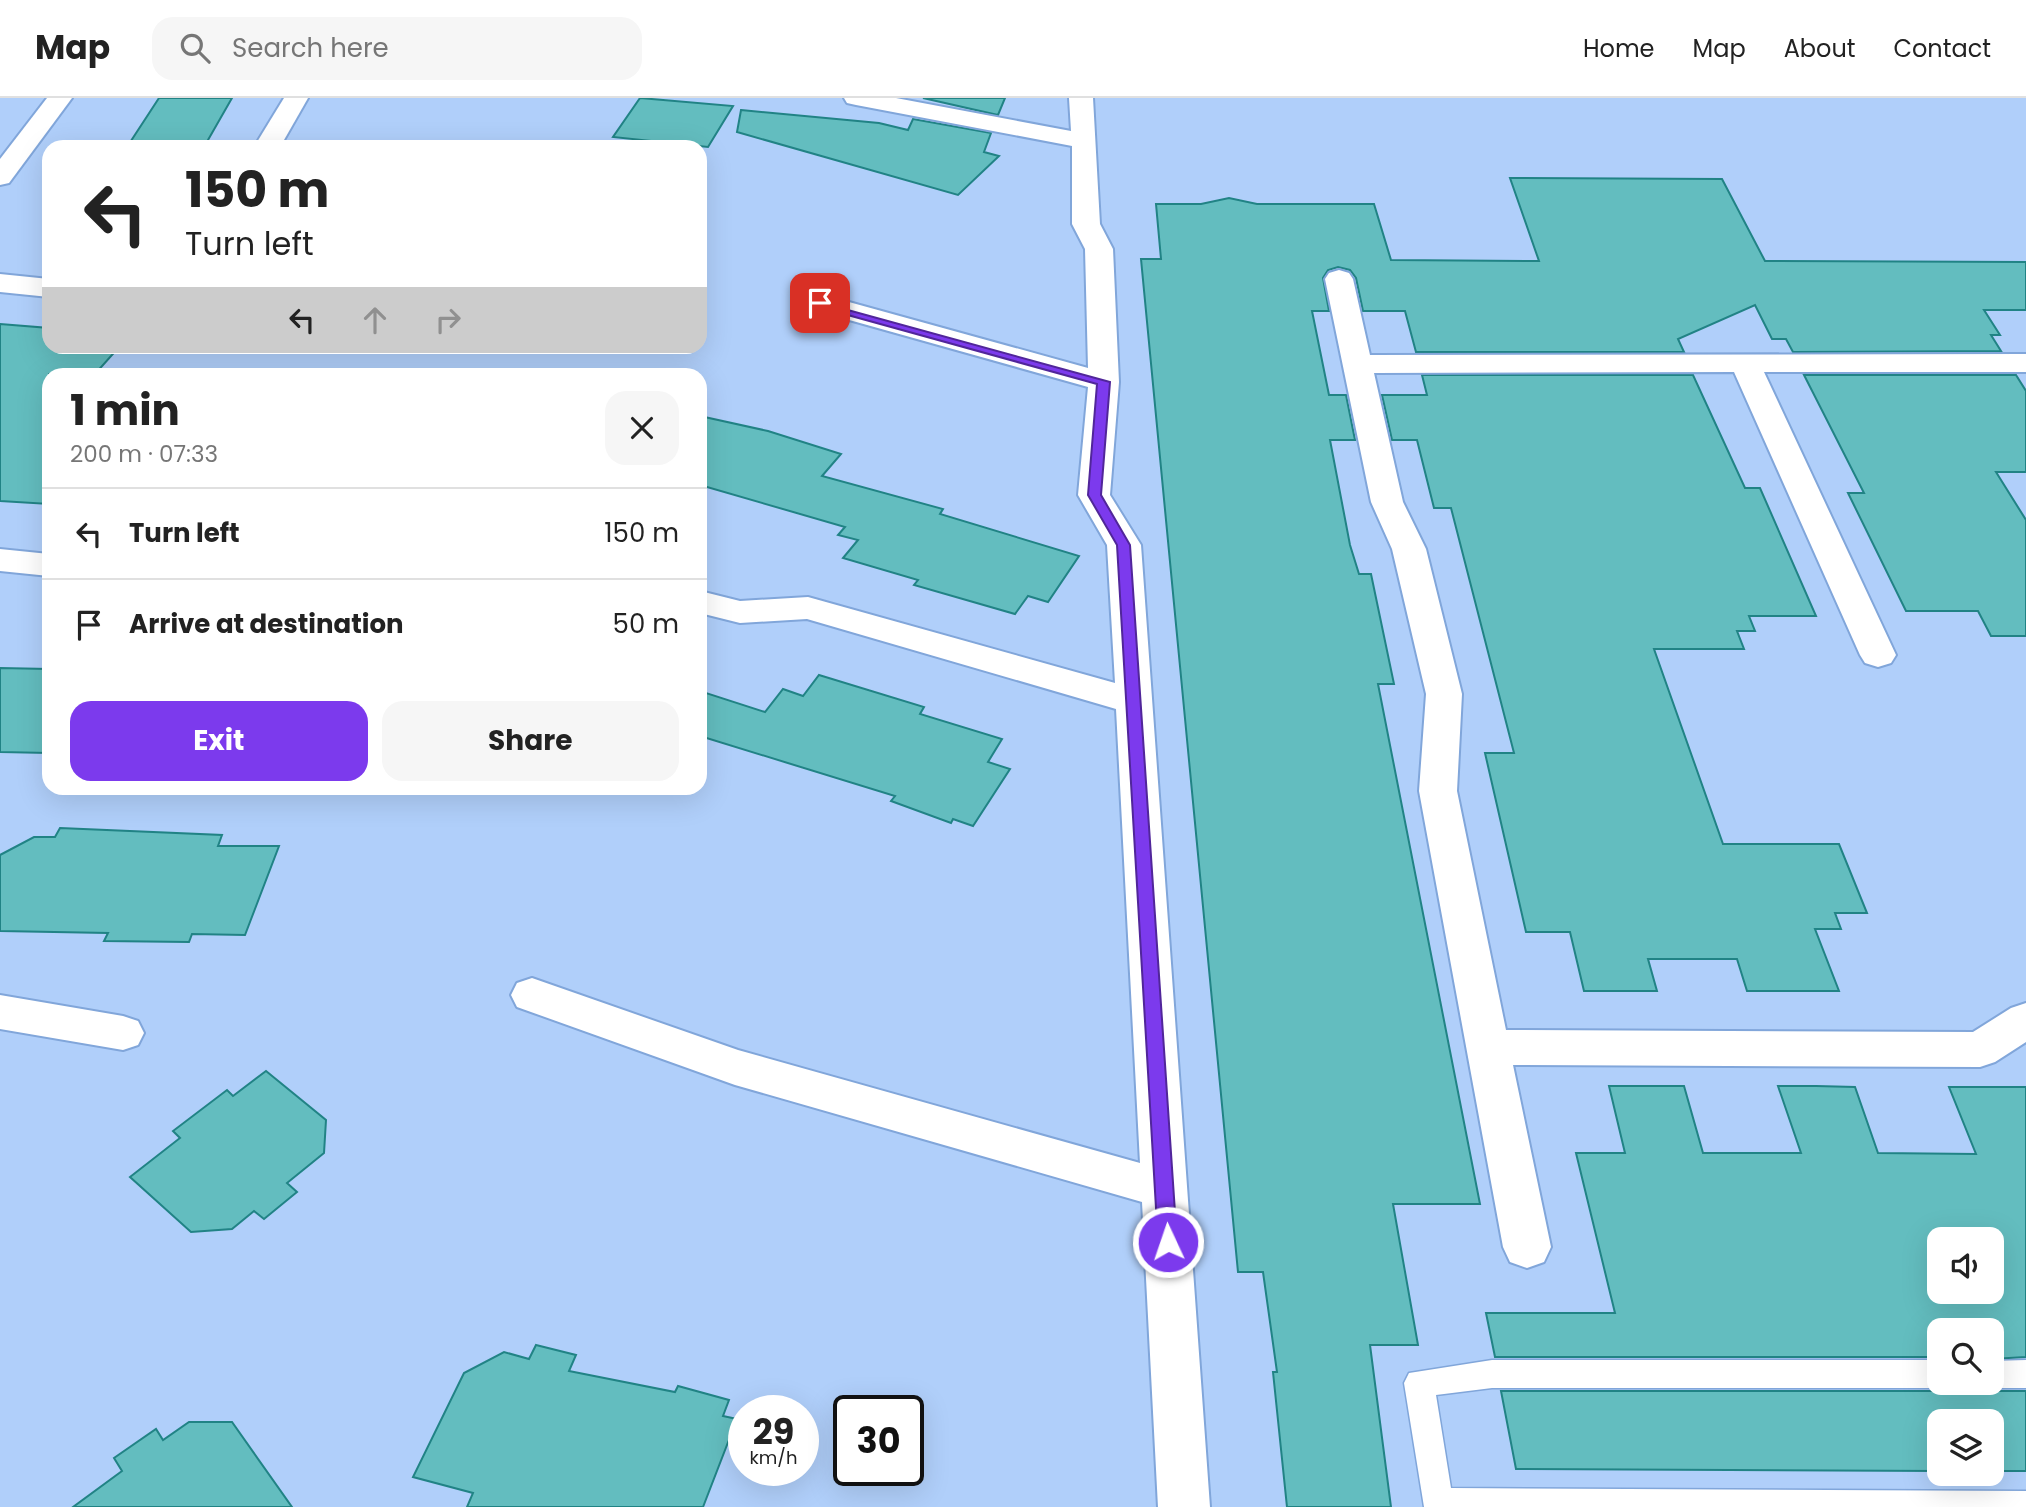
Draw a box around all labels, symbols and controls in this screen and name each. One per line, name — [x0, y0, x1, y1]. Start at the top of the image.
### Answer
search box — [152, 17, 642, 80]
text: Map — [35, 24, 110, 71]
icon: search — [176, 29, 214, 67]
text: Search here — [232, 30, 389, 66]
text: Home — [1583, 32, 1655, 65]
text: Map — [1693, 32, 1746, 65]
text: About — [1784, 32, 1855, 65]
text: Contact — [1893, 32, 1991, 65]
text: 150 m — [185, 156, 330, 224]
icon: left — [70, 168, 161, 259]
text: Turn left — [185, 221, 314, 266]
pin — [790, 273, 850, 333]
icon: arrive — [801, 284, 839, 322]
icon: left — [283, 301, 321, 339]
icon: ahead — [356, 301, 394, 339]
icon: right — [429, 301, 467, 339]
text: 1 min — [70, 381, 180, 440]
button: close — [605, 391, 679, 465]
text: 200 m · 07:33 — [70, 438, 218, 470]
icon: left — [70, 515, 108, 553]
text: Turn left — [129, 515, 240, 551]
text: 150 m — [604, 515, 679, 551]
icon: arrive — [70, 606, 108, 644]
text: Arrive at destination — [129, 606, 404, 642]
text: 50 m — [613, 606, 679, 642]
button: Exit — [70, 701, 368, 781]
button: Share — [382, 701, 679, 781]
position arrow — [1131, 1205, 1205, 1279]
map controls — [1927, 1227, 2004, 1486]
button: sound — [1927, 1227, 2004, 1304]
button: search — [1927, 1318, 2004, 1395]
speed limit sign: 30 — [833, 1395, 924, 1486]
text: 29 — [753, 1407, 794, 1456]
button: layers — [1927, 1409, 2004, 1486]
text: km/h — [750, 1445, 797, 1470]

